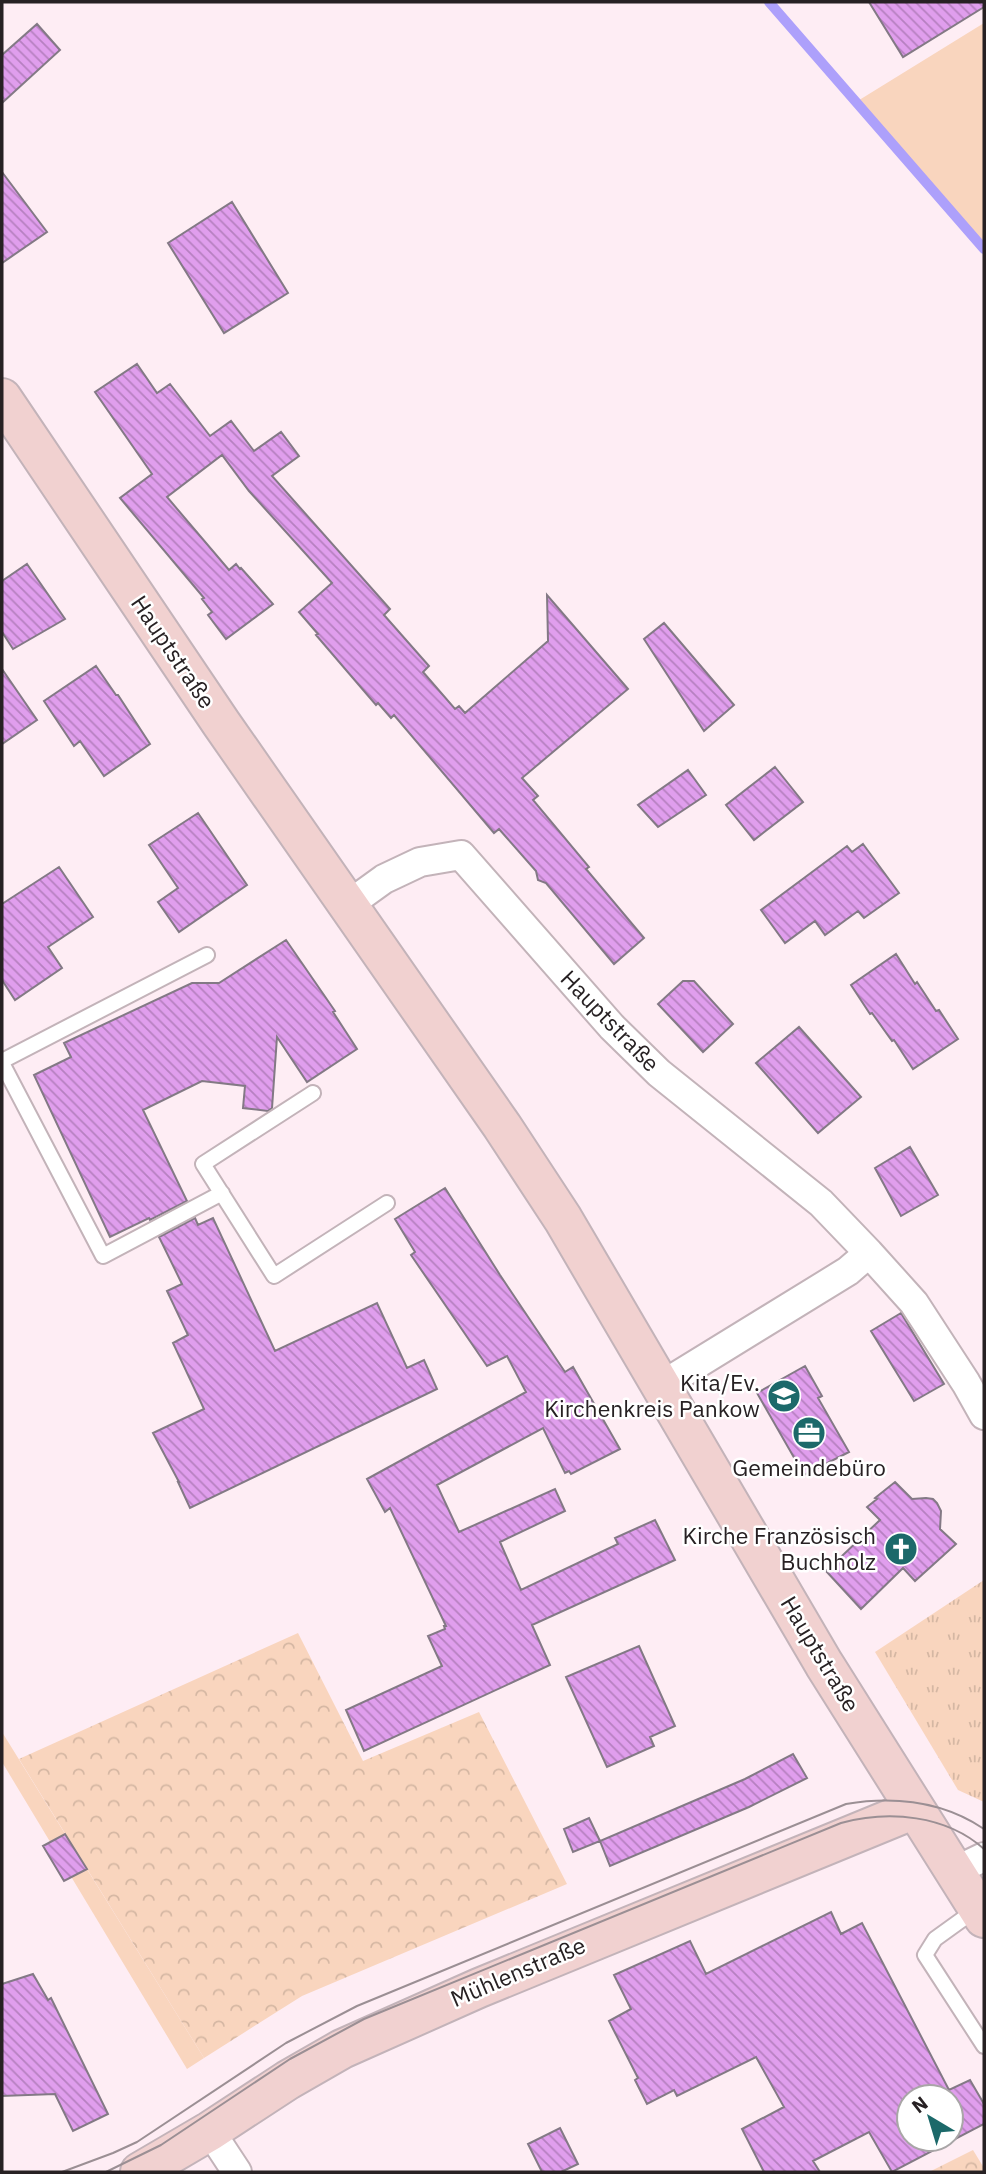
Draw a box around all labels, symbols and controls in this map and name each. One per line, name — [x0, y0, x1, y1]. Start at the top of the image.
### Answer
street label: Hauptstraße — [125, 589, 223, 714]
street label: Hauptstraße — [555, 963, 667, 1077]
place label: Kita/Ev. Kirchenkreis Pankow — [544, 1367, 760, 1423]
school or university icon: Kita/Ev. Kirchenkreis Pankow — [765, 1377, 803, 1415]
office icon: Gemeindebüro — [790, 1414, 828, 1452]
place label: Gemeindebüro — [732, 1452, 886, 1482]
place label: Kirche Französisch Buchholz — [682, 1520, 876, 1576]
church icon: Kirche Französisch Buchholz — [882, 1530, 920, 1568]
street label: Hauptstraße — [775, 1590, 867, 1717]
street label: Mühlenstraße — [446, 1929, 590, 2013]
north arrow — [895, 2083, 965, 2153]
text: N — [907, 2091, 932, 2118]

